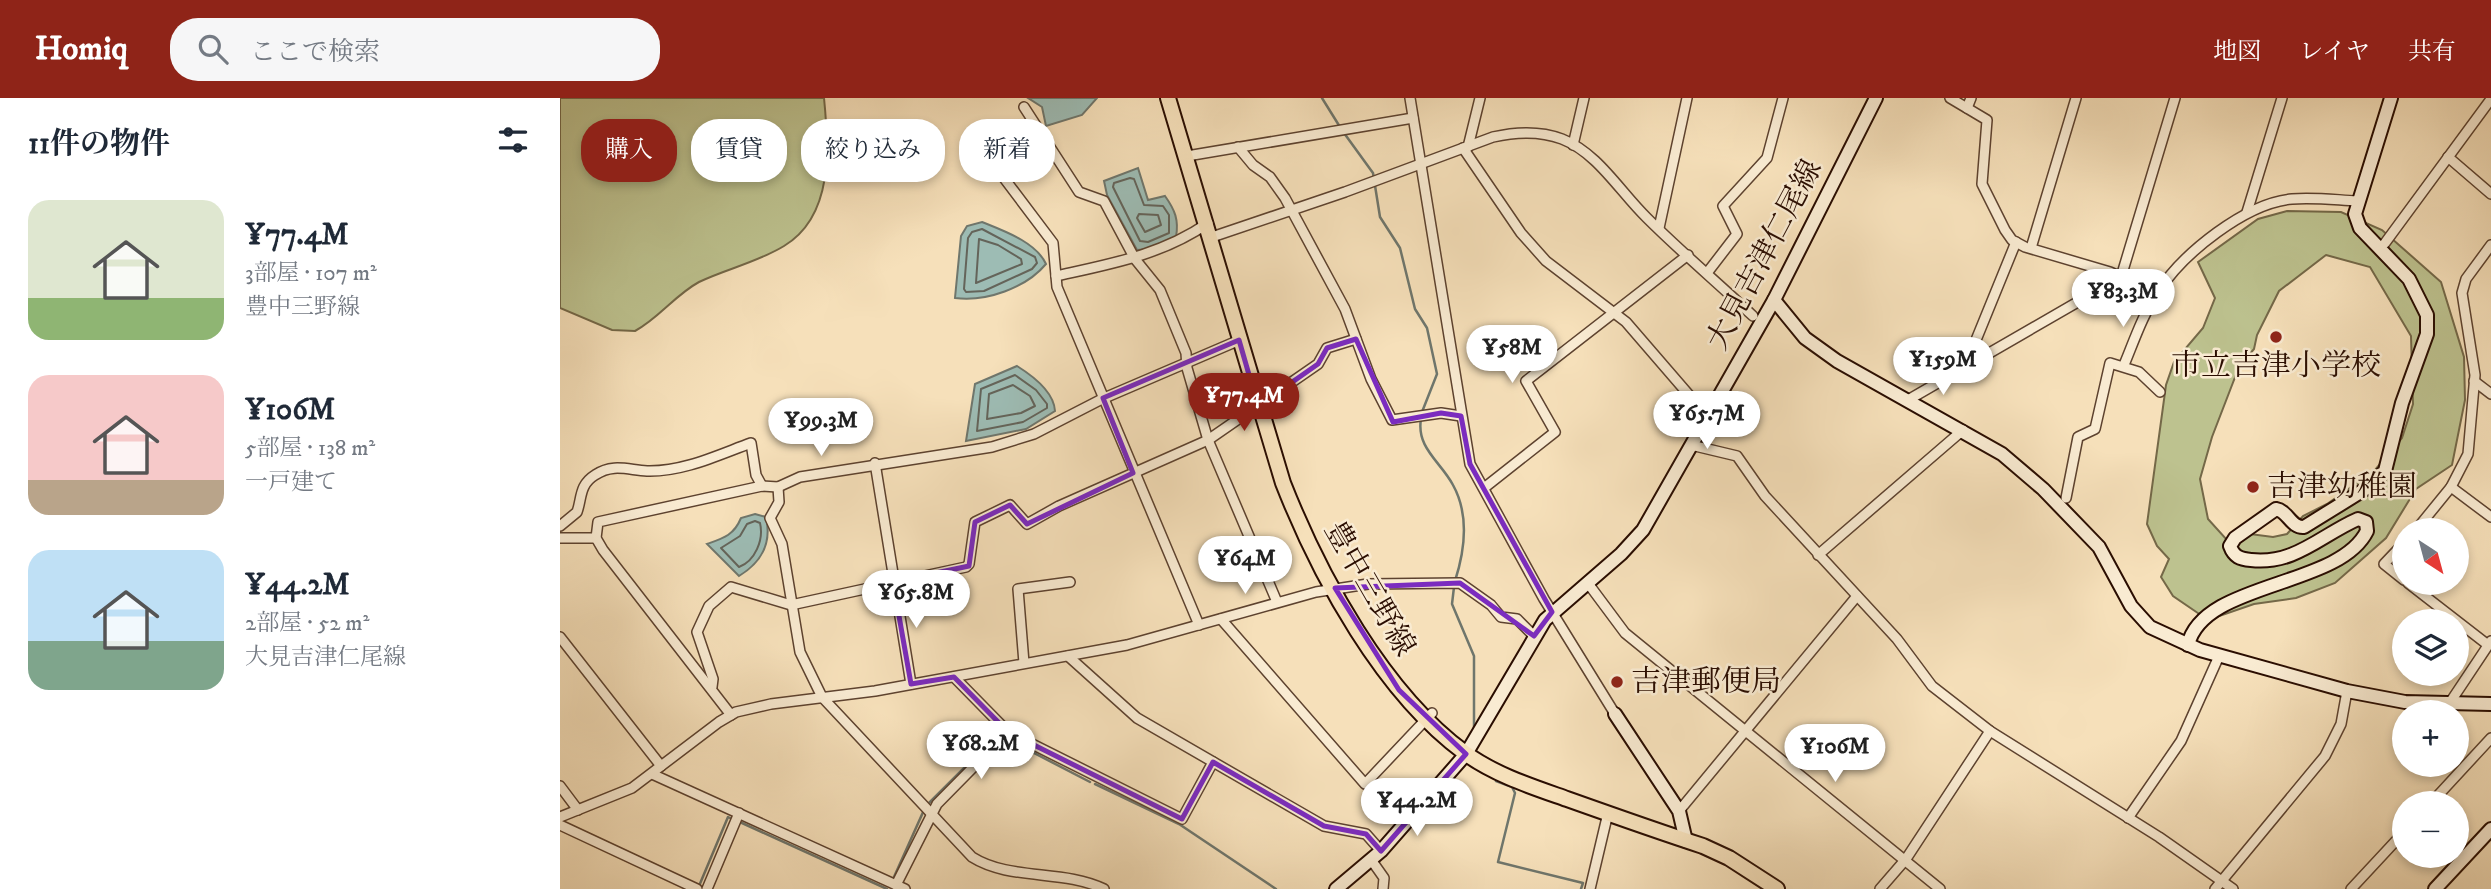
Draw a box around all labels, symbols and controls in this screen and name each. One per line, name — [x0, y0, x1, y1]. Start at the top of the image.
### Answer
search box — [170, 18, 660, 81]
text: Homiq — [35, 29, 128, 70]
icon: search — [194, 30, 232, 68]
text: ここで検索 — [250, 36, 380, 69]
text: 地図 — [2213, 37, 2261, 67]
text: レイヤ — [2299, 37, 2370, 67]
text: 共有 — [2408, 37, 2456, 67]
chip: 購入 — [581, 119, 677, 182]
chip: 賃貸 — [691, 119, 787, 182]
chip: 絞り込み — [801, 119, 945, 182]
chip: 新着 — [959, 119, 1055, 182]
icon: filters — [494, 121, 532, 159]
text: 11件の物件 — [28, 126, 170, 163]
street label: 大見吉津仁尾線 — [1699, 154, 1831, 356]
text: ¥77.4M — [245, 217, 349, 254]
icon: home — [84, 228, 168, 312]
text: 3部屋 · 107 m² — [245, 259, 377, 288]
pin: ¥83.3M — [2066, 270, 2180, 329]
text: ¥83.3M — [2088, 277, 2158, 306]
text: 豊中三野線 — [245, 293, 360, 322]
pin: ¥58M — [1471, 326, 1553, 385]
marker: 市立吉津小学校 — [2268, 329, 2284, 345]
text: ¥58M — [1482, 333, 1542, 362]
pin: ¥159M — [1894, 338, 1992, 397]
text: ¥159M — [1909, 345, 1977, 374]
place label: 市立吉津小学校 — [2171, 348, 2381, 385]
pin: ¥77.4M — [1187, 374, 1301, 433]
text: ¥77.4M — [1204, 381, 1284, 410]
text: ¥106M — [245, 392, 335, 429]
pin: ¥65.7M — [1650, 392, 1764, 451]
pin: ¥99.3M — [764, 398, 878, 458]
text: ¥65.7M — [1669, 399, 1745, 428]
icon: home — [84, 403, 168, 487]
text: ¥99.3M — [784, 406, 858, 435]
text: 5部屋 · 138 m² — [245, 434, 375, 463]
text: 一戸建て — [245, 468, 337, 497]
place label: 吉津幼稚園 — [2267, 469, 2417, 506]
marker: 吉津幼稚園 — [2245, 479, 2261, 495]
street label: 豊中三野線 — [1315, 515, 1423, 663]
north arrow — [2392, 518, 2469, 595]
map controls — [2392, 518, 2469, 868]
pin: ¥64M — [1204, 536, 1286, 596]
text: ¥64M — [1214, 544, 1276, 573]
text: ¥44.2M — [245, 567, 350, 604]
pin: ¥65.8M — [859, 570, 973, 630]
icon: home — [84, 578, 168, 662]
text: ¥65.8M — [878, 578, 954, 607]
text: 2部屋 · 52 m² — [245, 609, 369, 638]
button: layers — [2392, 609, 2469, 686]
text: 大見吉津仁尾線 — [245, 643, 406, 672]
place label: 吉津郵便局 — [1631, 664, 1781, 701]
marker: 吉津郵便局 — [1609, 674, 1625, 690]
button: + — [2392, 700, 2469, 777]
pin: ¥68.2M — [924, 722, 1038, 781]
pin: ¥106M — [1786, 724, 1884, 784]
text: ¥68.2M — [943, 729, 1019, 758]
text: ¥106M — [1800, 732, 1870, 761]
pin: ¥44.2M — [1360, 778, 1474, 838]
text: ¥44.2M — [1377, 786, 1457, 815]
button: − — [2392, 791, 2469, 868]

